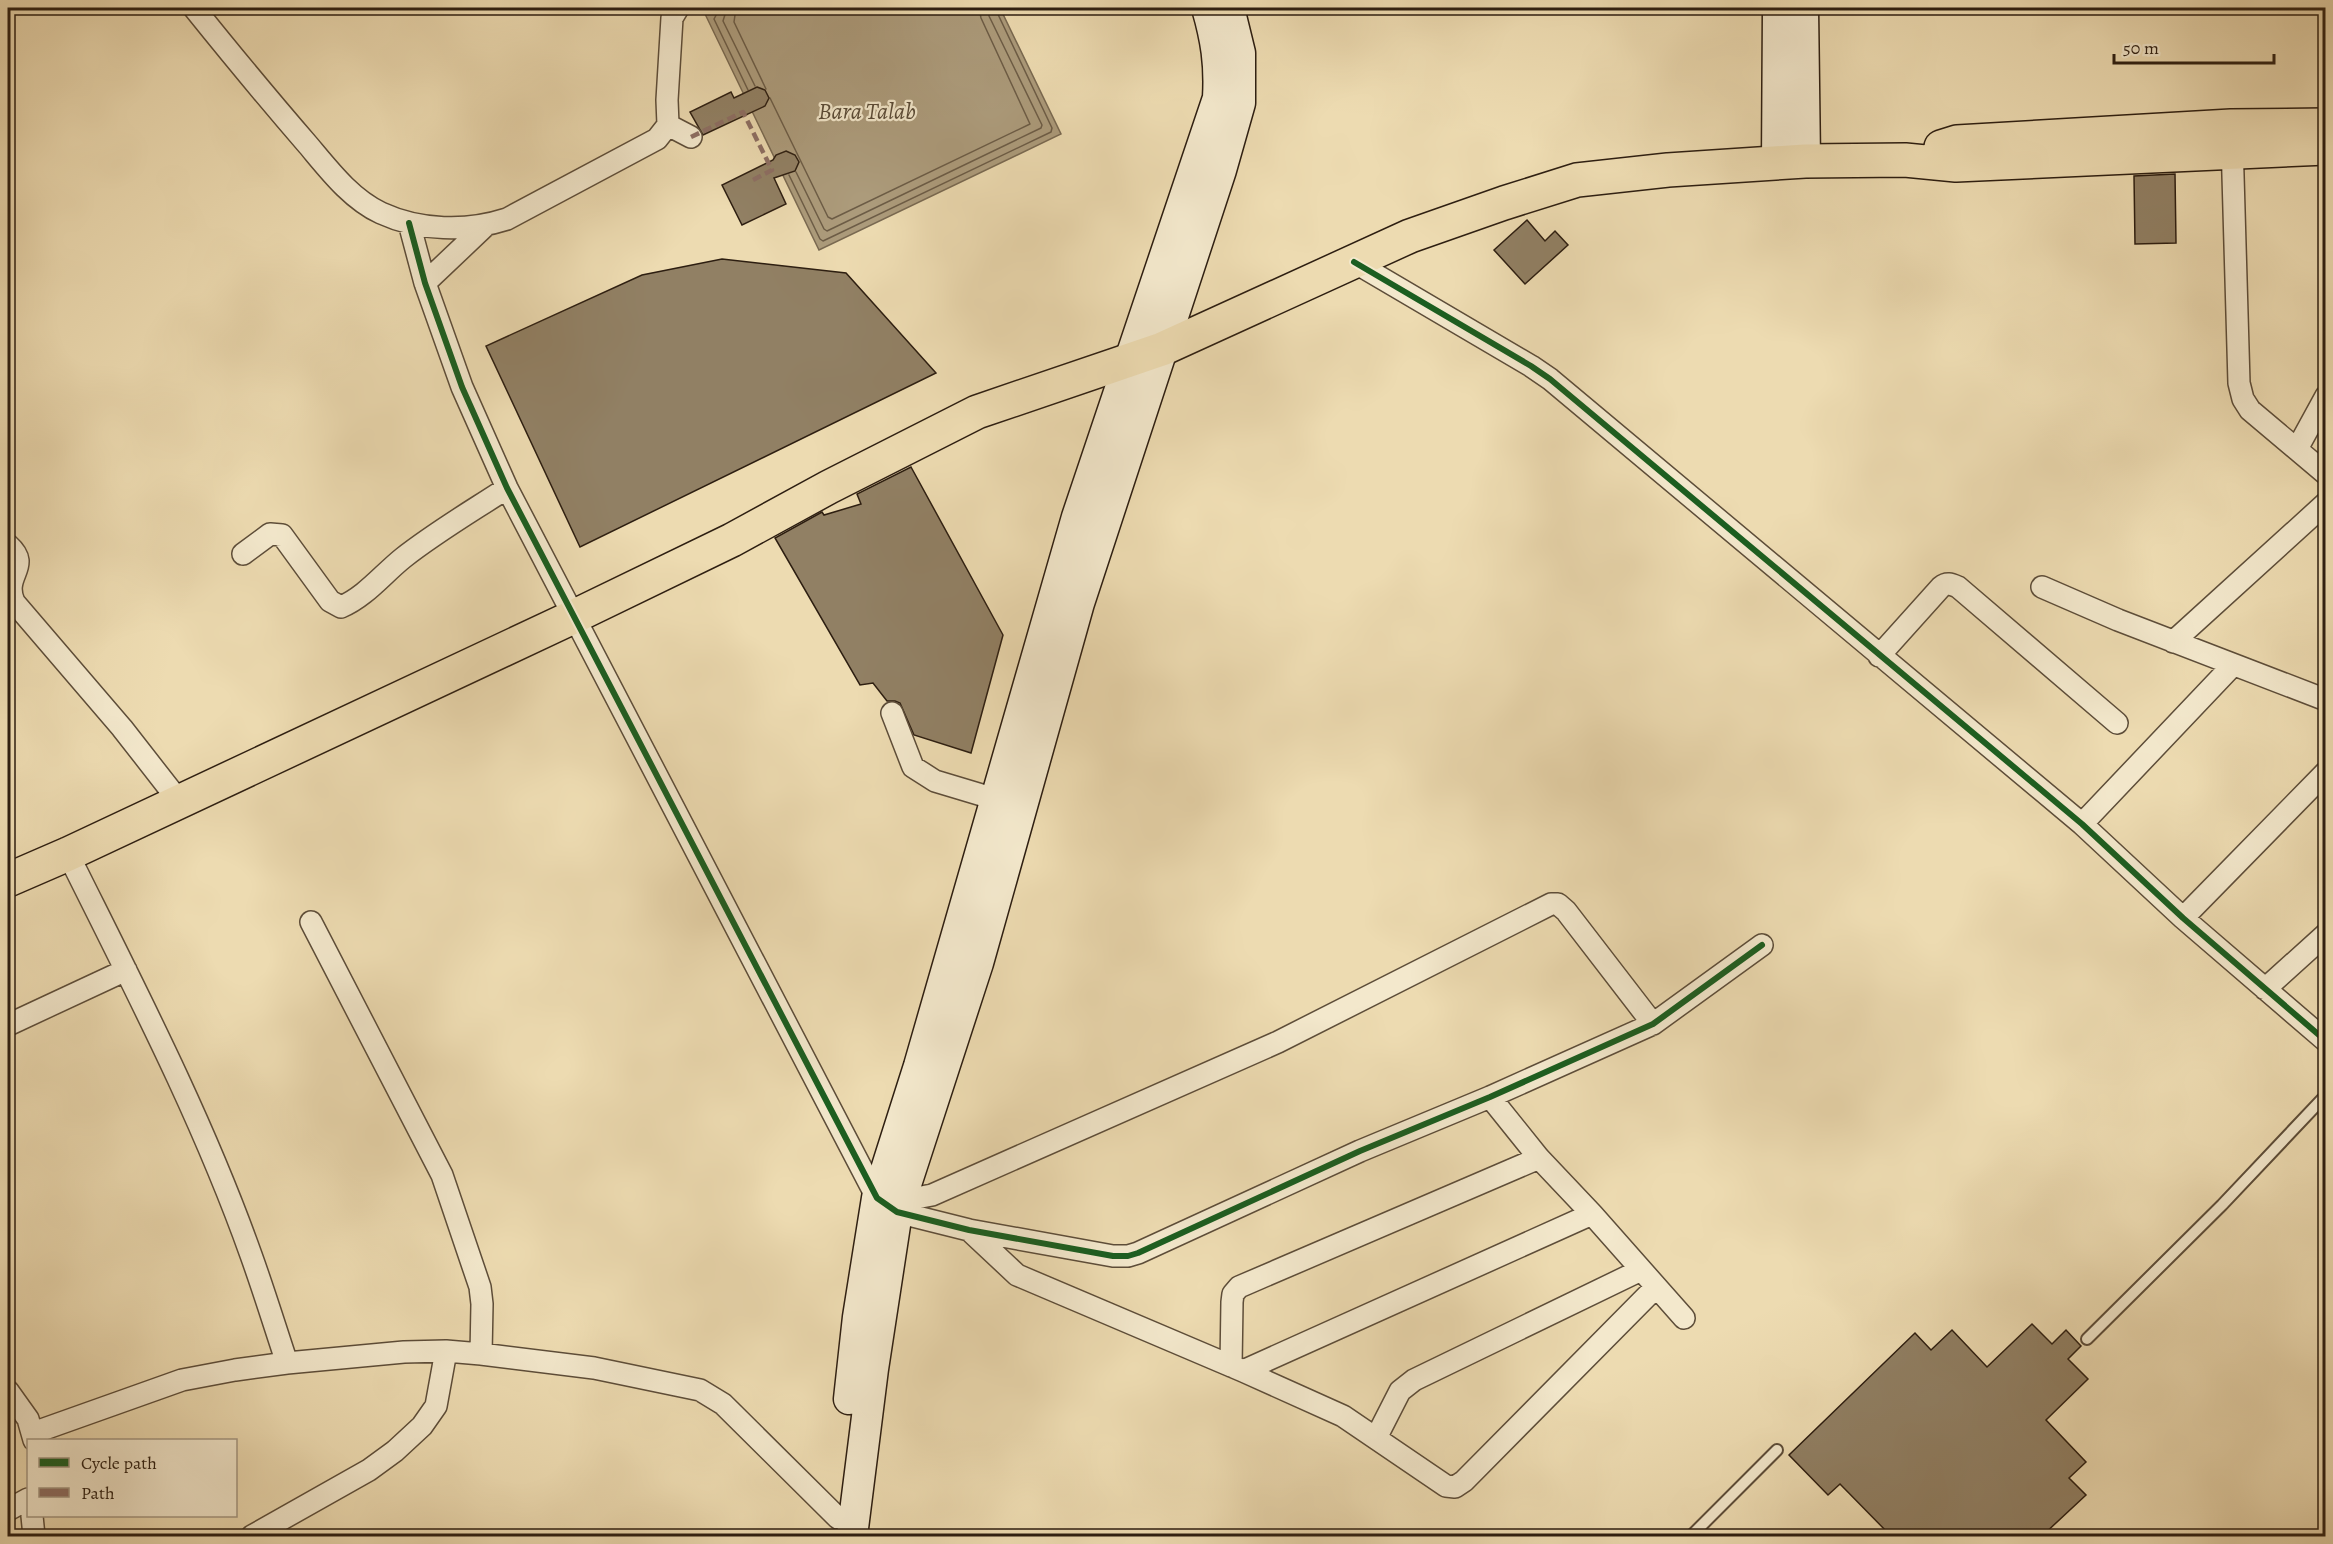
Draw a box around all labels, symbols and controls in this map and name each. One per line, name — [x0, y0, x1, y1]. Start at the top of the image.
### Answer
scale bar — [2114, 27, 2274, 65]
text: 50 m — [2123, 36, 2159, 60]
water label: Bara Talab — [818, 95, 916, 127]
legend — [27, 1439, 237, 1517]
text: Cycle path — [81, 1451, 157, 1475]
text: Path — [81, 1481, 115, 1505]

